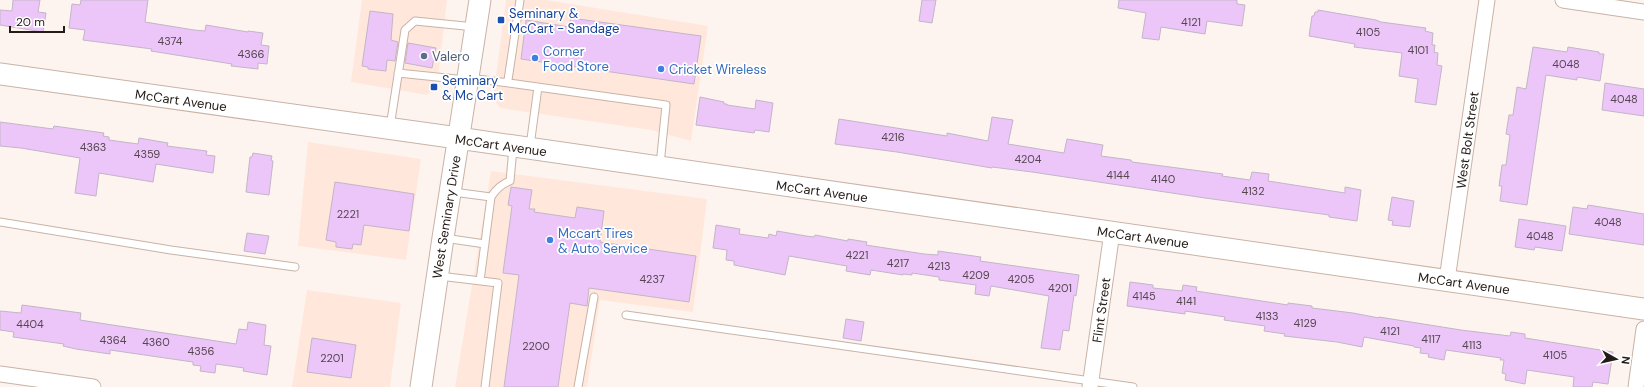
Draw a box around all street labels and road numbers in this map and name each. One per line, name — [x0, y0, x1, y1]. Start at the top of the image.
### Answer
street label: McCart Avenue — [134, 86, 228, 115]
street label: West Bolt Street — [1452, 90, 1483, 190]
street label: McCart Avenue — [454, 131, 548, 160]
street label: West Seminary Drive — [428, 154, 465, 280]
street label: McCart Avenue — [775, 177, 869, 206]
street label: McCart Avenue — [1096, 223, 1190, 252]
street label: McCart Avenue — [1417, 269, 1511, 298]
street label: Flint Street — [1088, 276, 1114, 344]

